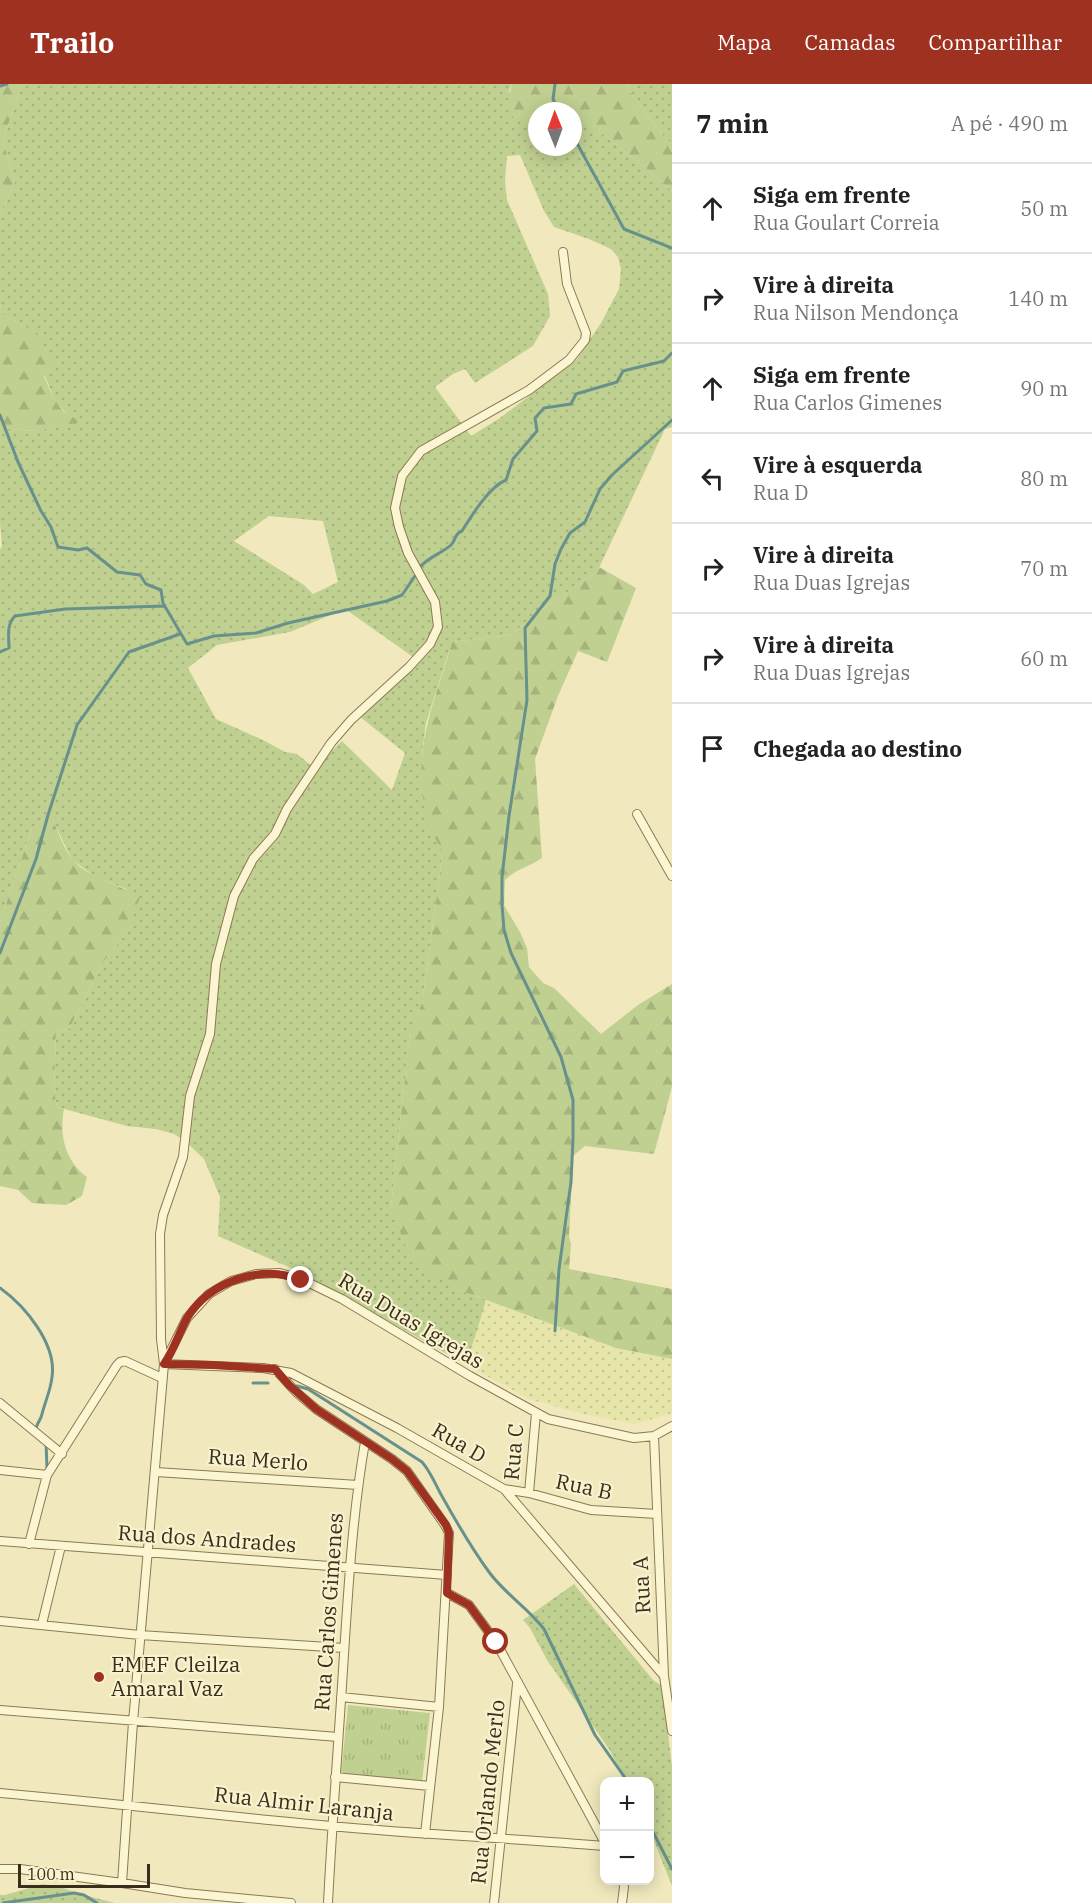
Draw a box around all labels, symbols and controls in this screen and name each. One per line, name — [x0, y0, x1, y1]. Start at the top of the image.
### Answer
text: Trailo — [30, 24, 114, 61]
text: Mapa — [717, 28, 772, 56]
text: Camadas — [805, 28, 895, 56]
text: Compartilhar — [928, 28, 1062, 56]
north arrow — [528, 102, 582, 156]
text: 7 min — [696, 106, 769, 140]
text: A pé · 490 m — [951, 110, 1068, 137]
text: Siga em frente — [753, 180, 910, 209]
icon: ahead — [696, 192, 729, 225]
text: 50 m — [1020, 195, 1068, 222]
text: Rua Goulart Correia — [753, 209, 940, 236]
text: Vire à direita — [753, 270, 894, 299]
icon: right — [696, 282, 729, 315]
text: 140 m — [1008, 285, 1068, 312]
text: Rua Nilson Mendonça — [753, 299, 959, 326]
text: Siga em frente — [753, 360, 910, 389]
icon: ahead — [696, 372, 729, 405]
text: 90 m — [1020, 375, 1068, 402]
text: Rua Carlos Gimenes — [753, 389, 942, 416]
text: Vire à esquerda — [753, 450, 923, 479]
icon: left — [696, 462, 729, 495]
text: 80 m — [1020, 465, 1068, 492]
text: Rua D — [753, 479, 808, 506]
text: Vire à direita — [753, 540, 894, 569]
icon: right — [696, 552, 729, 585]
text: 70 m — [1020, 555, 1068, 582]
text: Rua Duas Igrejas — [753, 569, 910, 596]
text: Vire à direita — [753, 630, 894, 659]
icon: right — [696, 642, 729, 675]
text: 60 m — [1020, 645, 1068, 672]
text: Rua Duas Igrejas — [753, 659, 910, 686]
icon: arrive — [696, 732, 729, 765]
text: Chegada ao destino — [753, 734, 962, 763]
route end — [287, 1266, 313, 1292]
street label: Rua Duas Igrejas — [334, 1266, 489, 1375]
street label: Rua D — [427, 1415, 492, 1469]
street label: Rua C — [497, 1422, 529, 1482]
street label: Rua Merlo — [207, 1442, 309, 1476]
street label: Rua B — [553, 1466, 615, 1506]
street label: Rua Carlos Gimenes — [307, 1512, 349, 1712]
street label: Rua dos Andrades — [117, 1518, 297, 1558]
street label: Rua A — [625, 1555, 656, 1615]
route start — [482, 1628, 508, 1654]
place label: EMEF Cleilza Amaral Vaz — [111, 1650, 241, 1702]
marker: EMEF Cleilza Amaral Vaz — [92, 1670, 106, 1684]
street label: Rua Orlando Merlo — [463, 1698, 511, 1886]
map controls — [600, 1777, 654, 1885]
button: + — [600, 1777, 654, 1831]
street label: Rua Almir Laranja — [213, 1780, 395, 1826]
button: − — [600, 1831, 654, 1885]
scale bar — [18, 1861, 150, 1888]
text: 100 m — [27, 1864, 75, 1884]

